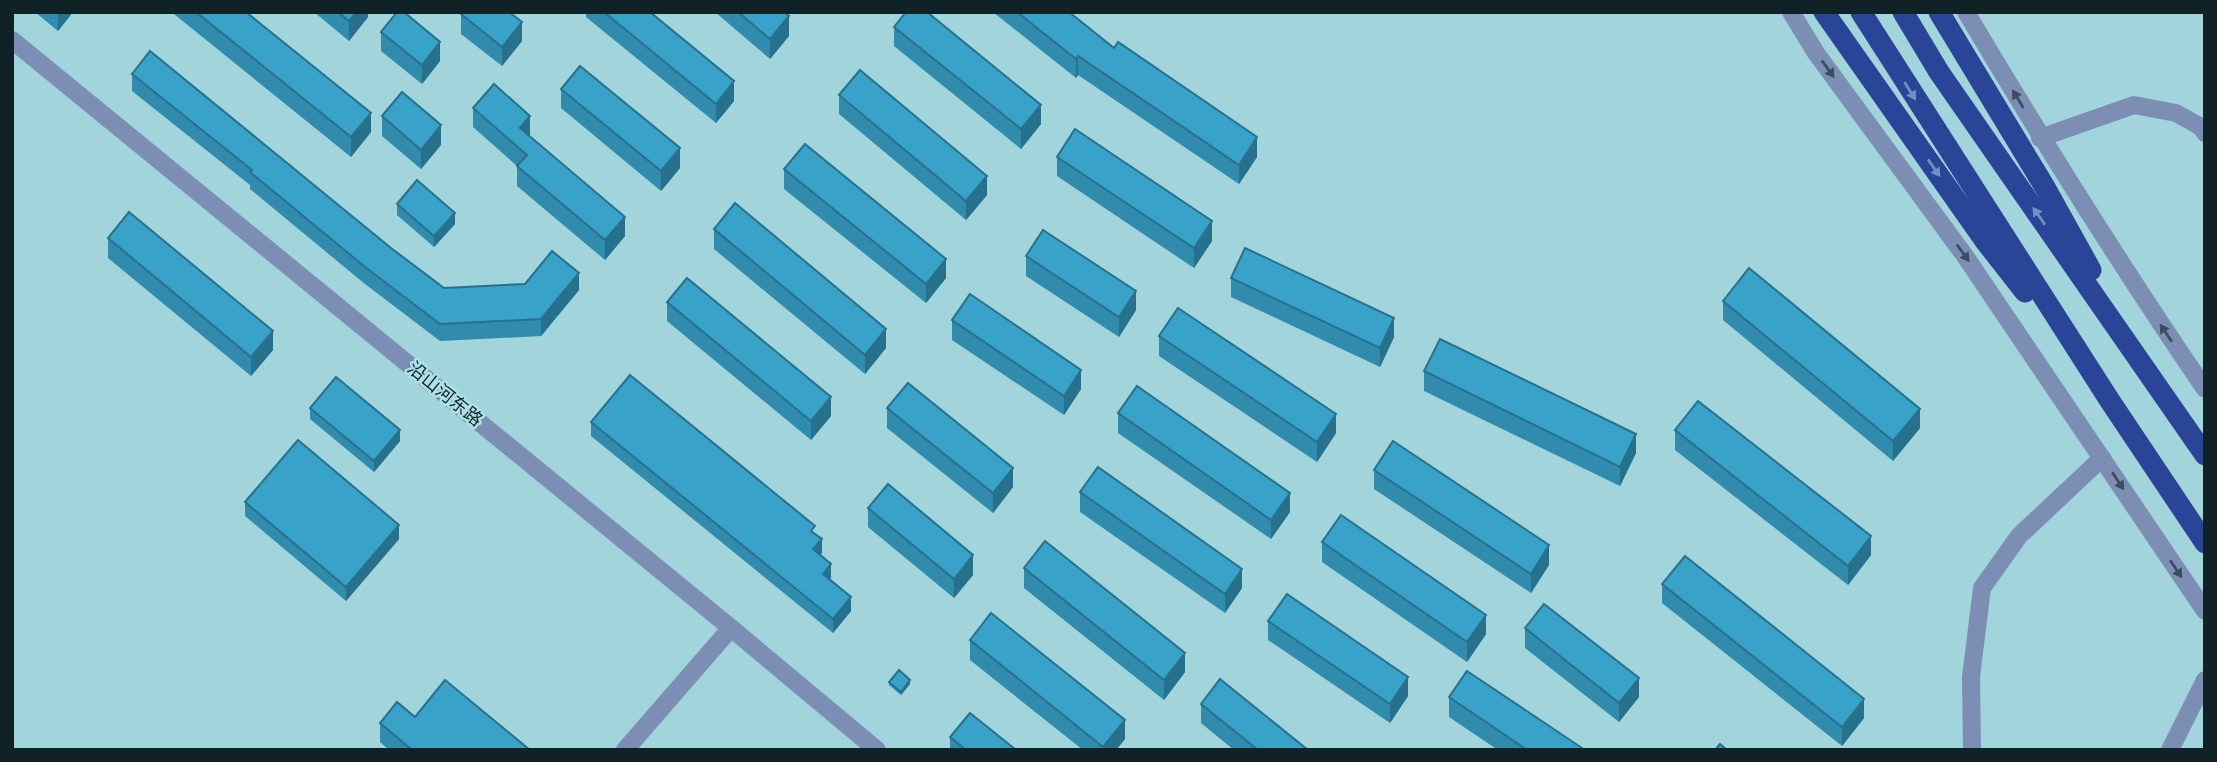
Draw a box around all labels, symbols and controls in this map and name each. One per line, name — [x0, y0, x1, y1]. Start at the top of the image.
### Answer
one-way arrow — [1821, 60, 1835, 79]
one-way arrow — [1903, 81, 1916, 101]
one-way arrow — [2012, 90, 2024, 109]
one-way arrow — [1927, 159, 1941, 177]
one-way arrow — [2032, 207, 2046, 225]
one-way arrow — [1956, 244, 1970, 262]
one-way arrow — [2160, 323, 2173, 342]
street label: 沿山河东路 — [404, 357, 487, 429]
one-way arrow — [2111, 472, 2124, 491]
one-way arrow — [2169, 560, 2183, 578]

